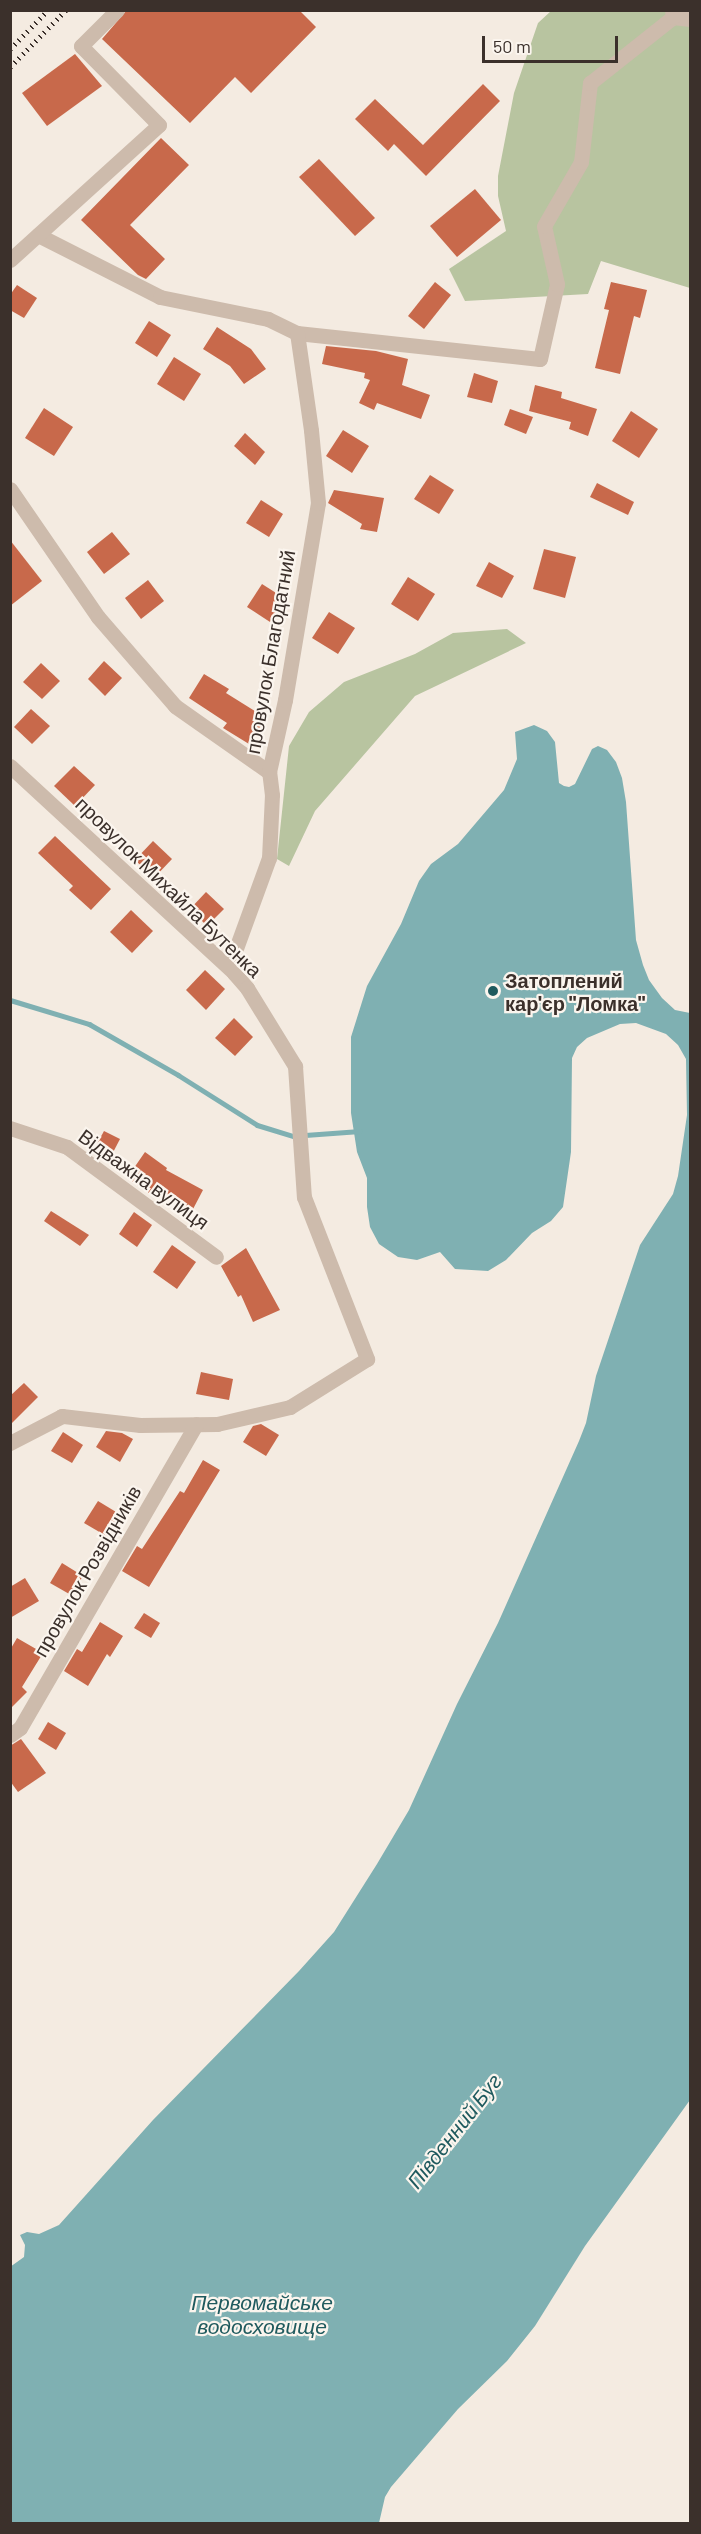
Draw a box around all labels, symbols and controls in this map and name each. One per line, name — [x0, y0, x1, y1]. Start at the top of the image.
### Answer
scale bar — [485, 24, 622, 62]
text: 50 m — [493, 35, 531, 57]
street label: провулок Благодатний — [240, 548, 300, 756]
street label: провулок Михайла Бутенка — [71, 792, 267, 982]
place label: Затоплений кар'єр "Ломка" — [505, 968, 645, 1015]
marker: Затоплений кар'єр "Ломка" — [486, 984, 500, 998]
street label: Відважна вулиця — [74, 1124, 214, 1234]
street label: провулок Розвідників — [28, 1481, 146, 1661]
water label: Південний Буг — [402, 2069, 506, 2193]
water label: Первомайське водосховище — [191, 2289, 333, 2339]

